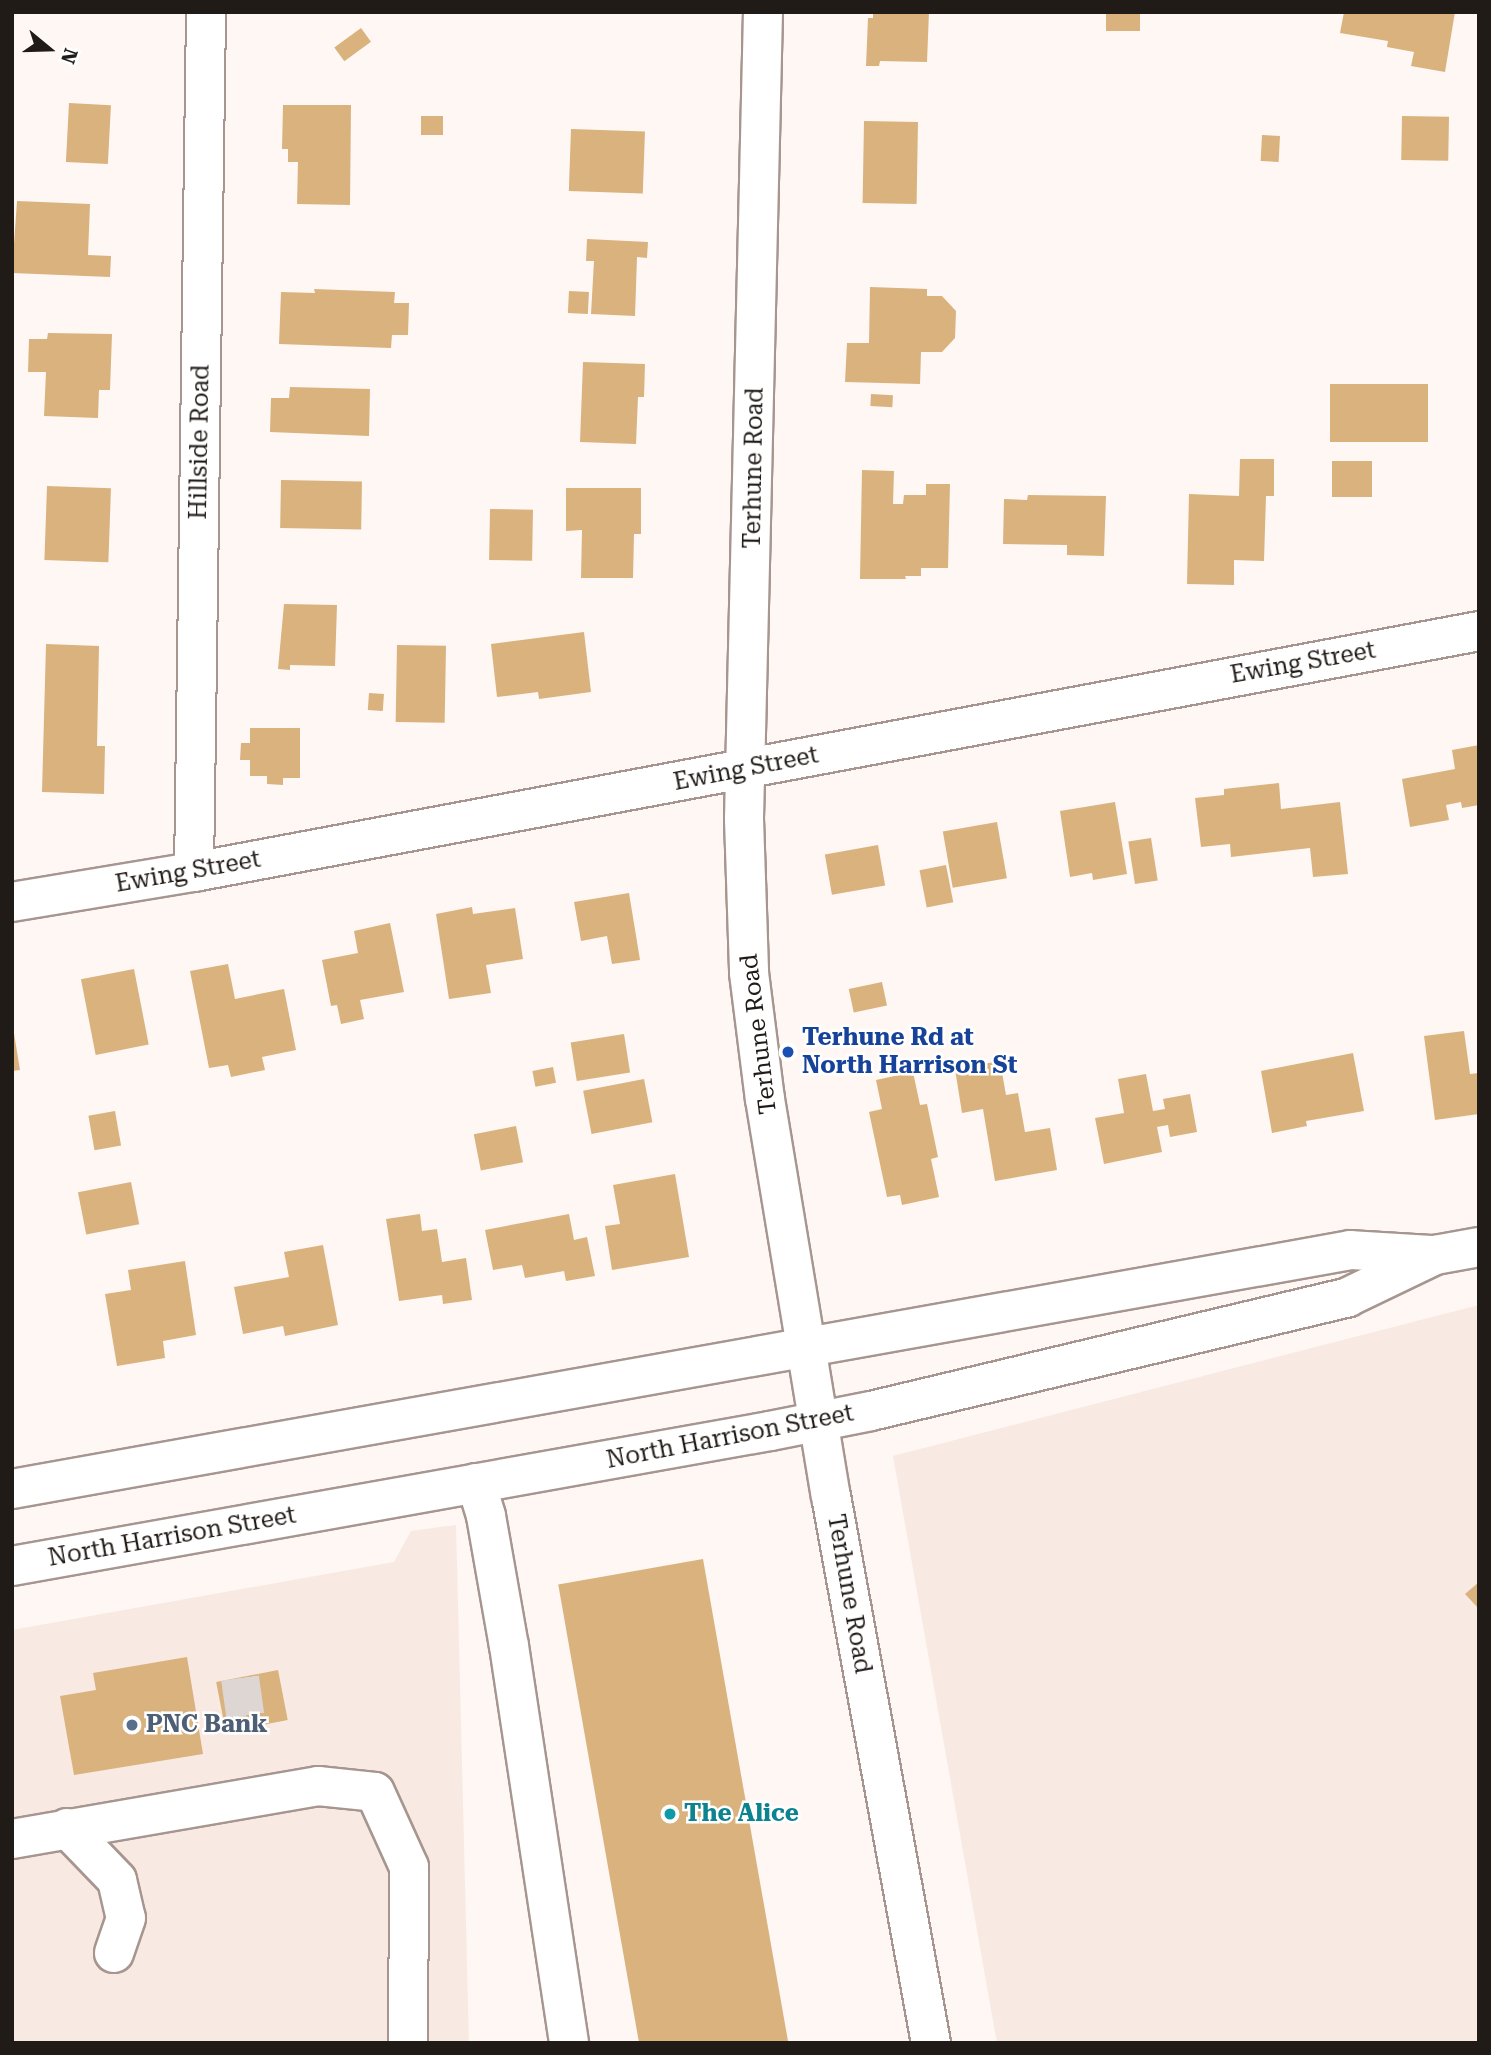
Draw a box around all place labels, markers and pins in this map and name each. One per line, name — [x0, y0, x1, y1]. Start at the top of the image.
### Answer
place label: Terhune Rd at North Harrison St — [802, 1024, 1017, 1080]
marker: Terhune Rd at North Harrison St — [780, 1044, 796, 1060]
place label: PNC Bank — [146, 1711, 268, 1739]
marker: PNC Bank — [124, 1717, 140, 1733]
place label: The Alice — [684, 1800, 799, 1828]
marker: The Alice — [662, 1806, 678, 1822]

